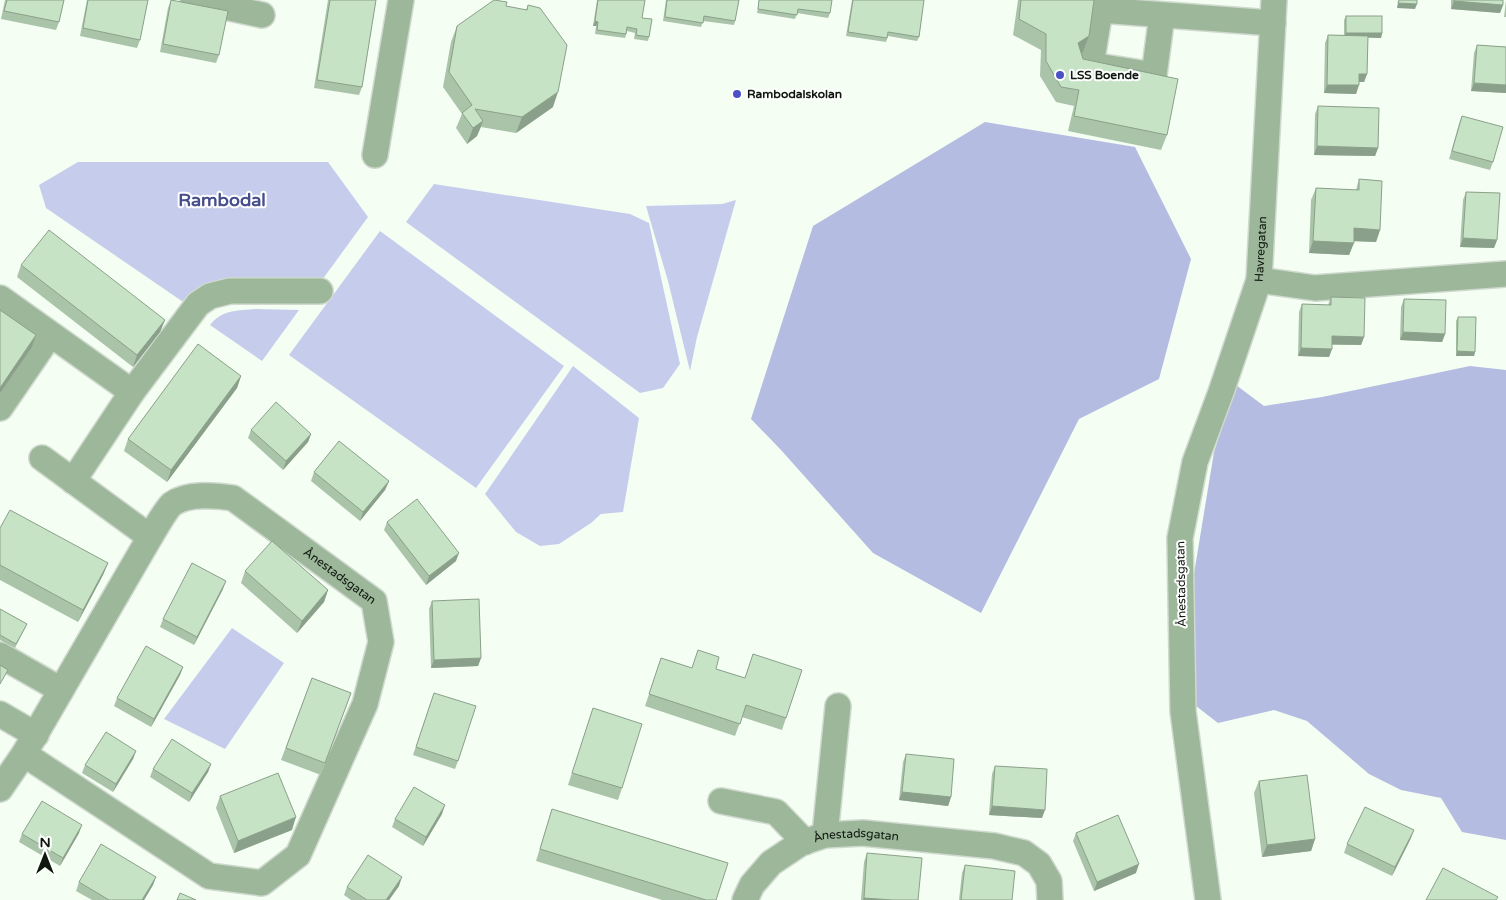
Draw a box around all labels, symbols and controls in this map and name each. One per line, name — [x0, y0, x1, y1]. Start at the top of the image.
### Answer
place label: LSS Boende — [1070, 68, 1139, 82]
marker: LSS Boende — [1054, 69, 1066, 81]
place label: Rambodalskolan — [747, 87, 842, 101]
marker: Rambodalskolan — [731, 88, 743, 100]
district label: Rambodal — [178, 189, 266, 211]
street label: Havregatan — [1252, 216, 1269, 283]
street label: Ånestadsgatan — [1173, 541, 1189, 627]
street label: Ånestadsgatan — [301, 545, 379, 607]
street label: Ånestadsgatan — [811, 826, 900, 845]
north arrow — [20, 830, 70, 880]
text: N — [39, 834, 51, 851]

